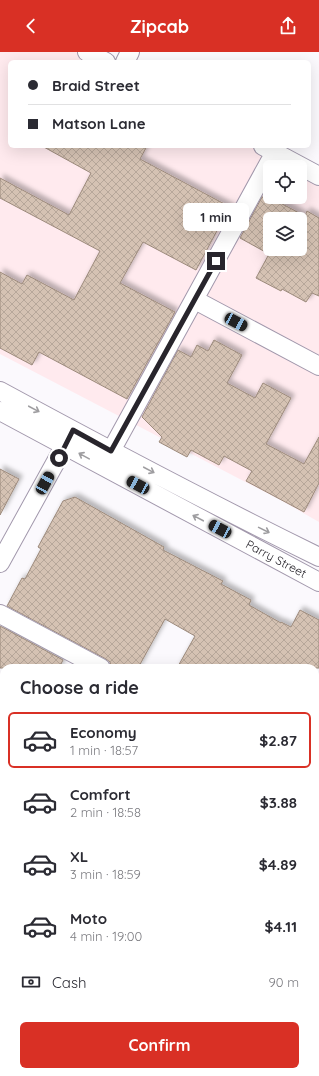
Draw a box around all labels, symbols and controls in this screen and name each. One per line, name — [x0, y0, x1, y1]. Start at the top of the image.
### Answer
icon: back — [20, 15, 42, 37]
text: Zipcab — [130, 15, 189, 38]
icon: share — [277, 15, 299, 37]
text: Braid Street — [52, 76, 140, 95]
text: Matson Lane — [52, 114, 146, 133]
map controls — [263, 160, 307, 256]
button: locate — [263, 160, 307, 204]
callout: 1 min — [183, 203, 249, 231]
text: 1 min — [200, 209, 232, 225]
button: layers — [263, 212, 307, 256]
route end — [207, 252, 225, 270]
car — [223, 311, 249, 333]
one-way arrow — [28, 406, 40, 414]
route start — [50, 449, 68, 467]
one-way arrow — [78, 452, 90, 459]
one-way arrow — [143, 467, 155, 475]
car — [34, 470, 56, 496]
car — [125, 474, 151, 496]
one-way arrow — [192, 513, 204, 521]
car — [207, 518, 233, 540]
one-way arrow — [258, 527, 270, 534]
street label: Parry Street — [243, 536, 309, 581]
text: Choose a ride — [20, 676, 139, 699]
icon: car — [22, 722, 58, 758]
text: Economy — [70, 723, 137, 742]
text: $2.87 — [259, 731, 297, 750]
text: 1 min · 18:57 — [70, 742, 138, 758]
icon: car — [22, 784, 58, 820]
text: Comfort — [70, 785, 131, 804]
text: $3.88 — [260, 793, 297, 812]
text: 2 min · 18:58 — [70, 804, 141, 820]
icon: car — [22, 846, 58, 882]
text: XL — [70, 847, 88, 866]
text: $4.89 — [259, 855, 297, 874]
text: 3 min · 18:59 — [70, 866, 141, 882]
icon: car — [22, 908, 58, 944]
text: Moto — [70, 909, 107, 928]
text: $4.11 — [265, 917, 297, 936]
text: 4 min · 19:00 — [70, 928, 142, 944]
icon: cash — [20, 971, 42, 993]
text: Cash — [52, 973, 86, 992]
text: 90 m — [269, 974, 299, 990]
button: Confirm — [20, 1022, 299, 1068]

